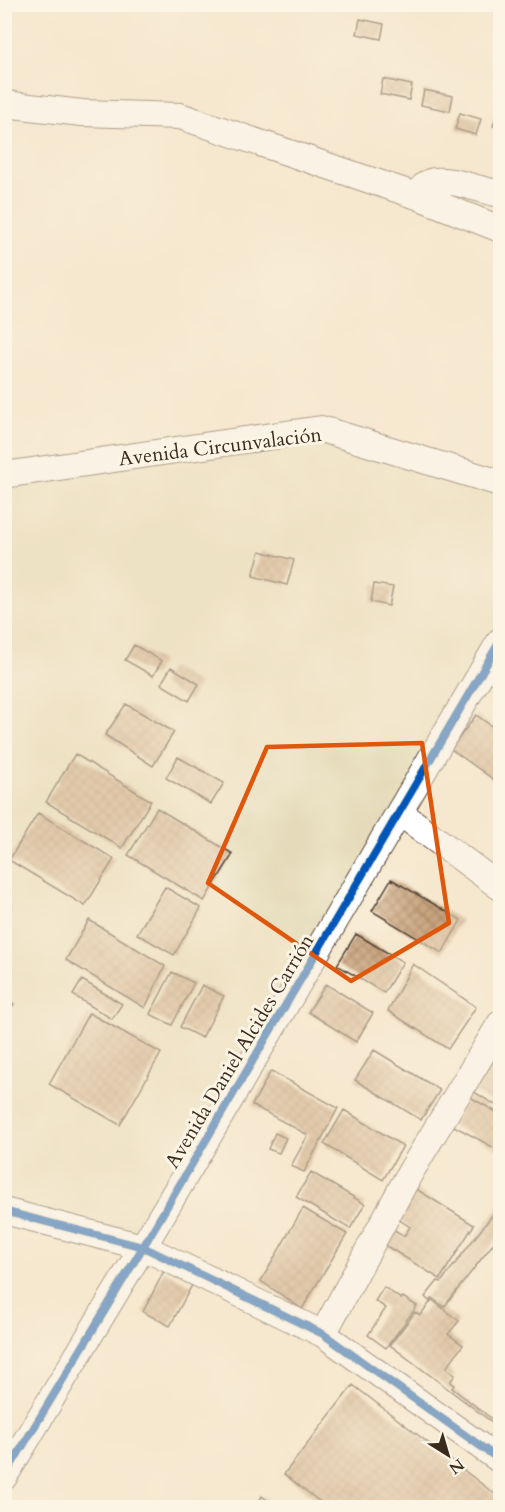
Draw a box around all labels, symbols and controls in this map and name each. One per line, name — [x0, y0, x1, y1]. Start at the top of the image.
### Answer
street label: Avenida Circunvalación — [117, 421, 324, 472]
street label: Avenida Daniel Alcides Carrión — [159, 929, 321, 1173]
north arrow — [418, 1425, 478, 1485]
text: N — [444, 1453, 469, 1479]

